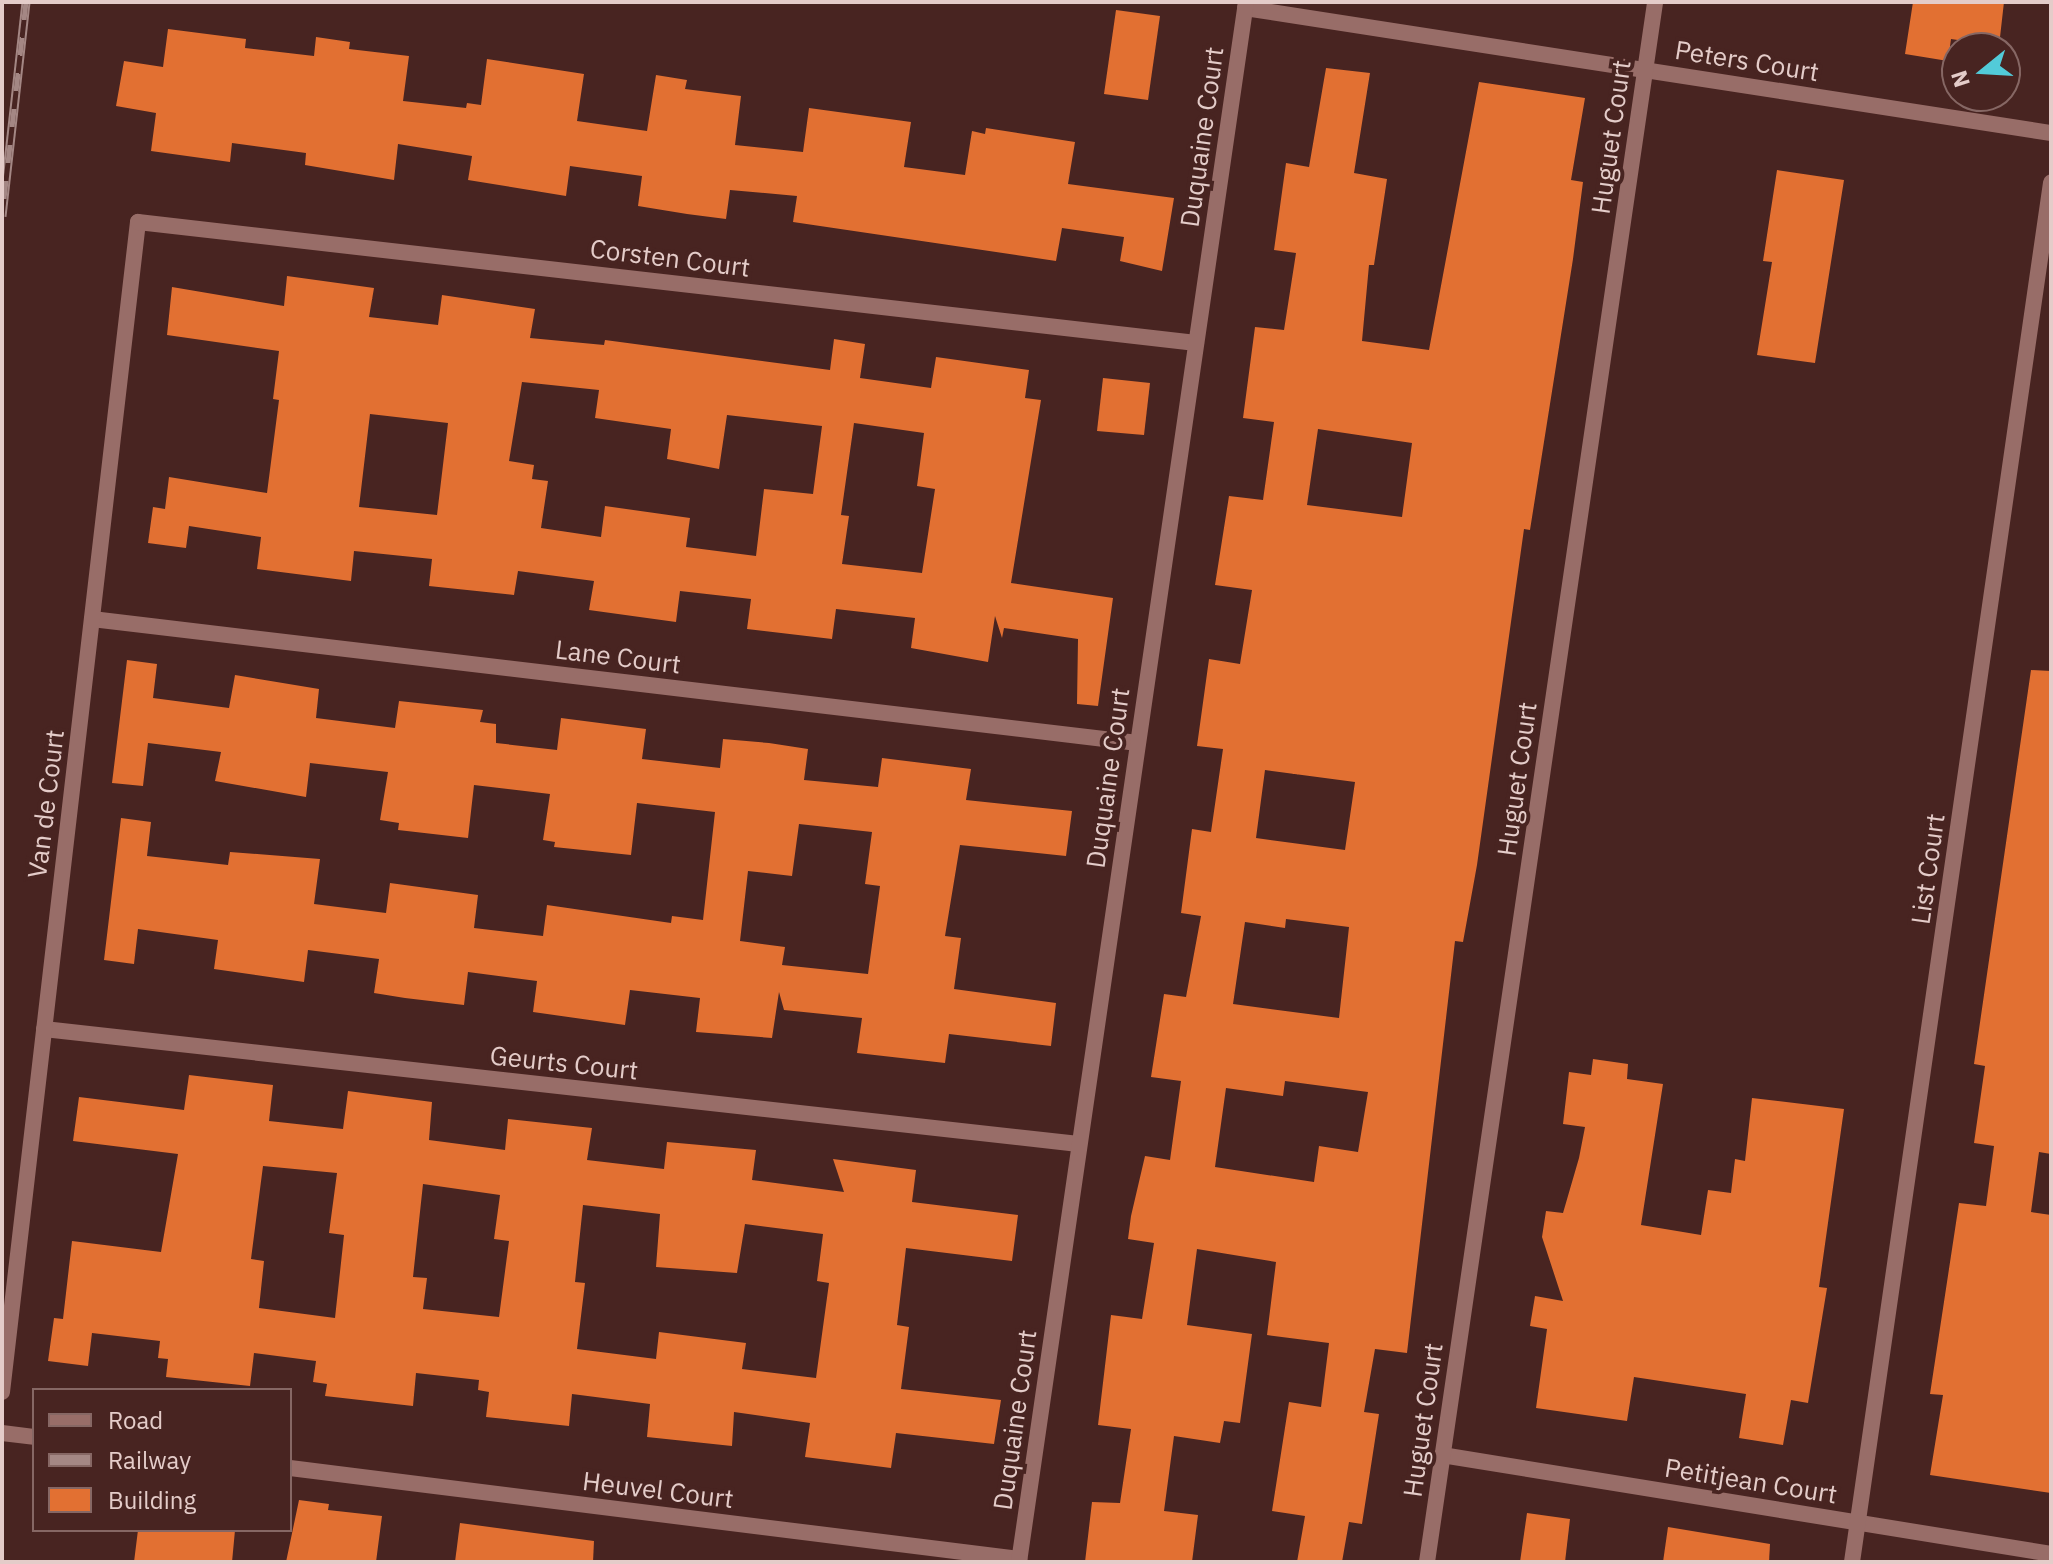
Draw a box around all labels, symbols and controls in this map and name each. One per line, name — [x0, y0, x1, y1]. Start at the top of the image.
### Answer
north arrow — [1941, 32, 2021, 112]
street label: Peters Court — [1673, 34, 1821, 88]
street label: Duquaine Court — [1174, 45, 1230, 229]
street label: Huguet Court — [1585, 58, 1637, 216]
text: N — [1943, 67, 1976, 91]
street label: Corsten Court — [588, 233, 752, 283]
street label: Lane Court — [553, 634, 683, 680]
street label: Duquaine Court — [1080, 686, 1136, 870]
street label: Huguet Court — [1491, 700, 1543, 858]
street label: Van de Court — [21, 728, 71, 880]
street label: List Court — [1905, 812, 1951, 926]
street label: Geurts Court — [488, 1040, 640, 1086]
street label: Duquaine Court — [987, 1328, 1043, 1512]
street label: Huguet Court — [1397, 1341, 1449, 1499]
legend — [32, 1388, 292, 1532]
text: Road — [108, 1404, 163, 1436]
text: Railway — [108, 1444, 191, 1476]
street label: Petitjean Court — [1663, 1452, 1839, 1510]
street label: Heuvel Court — [581, 1465, 735, 1515]
text: Building — [108, 1484, 196, 1516]

